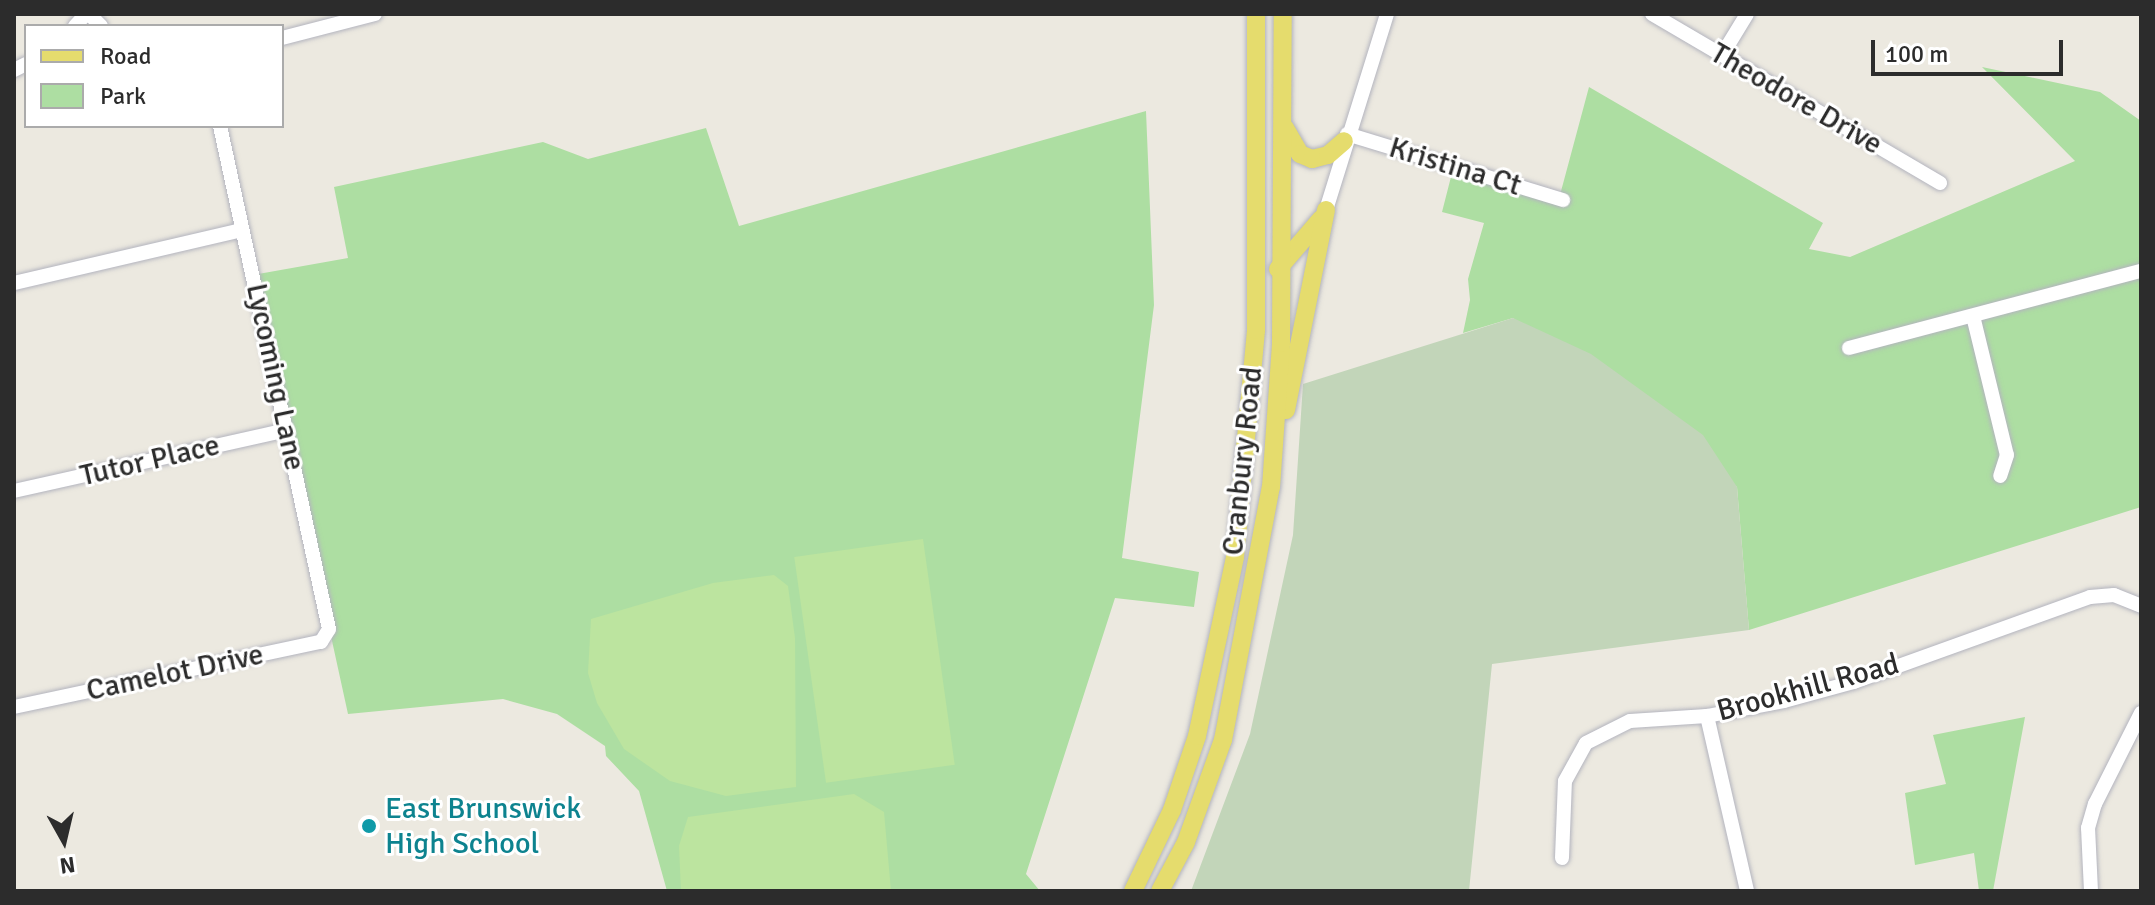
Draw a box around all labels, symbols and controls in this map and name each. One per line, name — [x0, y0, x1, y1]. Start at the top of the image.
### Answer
legend — [24, 24, 284, 128]
scale bar — [1875, 24, 2067, 74]
street label: Theodore Drive — [1704, 35, 1888, 163]
text: 100 m — [1885, 39, 1948, 69]
text: Road — [100, 41, 151, 71]
text: Park — [100, 81, 146, 111]
street label: Kristina Ct — [1385, 130, 1525, 204]
street label: Lycoming Lane — [238, 280, 312, 474]
street label: Cranbury Road — [1215, 365, 1271, 557]
street label: Tutor Place — [77, 427, 223, 495]
street label: Camelot Drive — [83, 637, 267, 709]
street label: Brookhill Road — [1713, 646, 1903, 730]
place label: East Brunswick High School — [385, 791, 581, 862]
north arrow — [24, 801, 104, 881]
marker: East Brunswick High School — [360, 817, 378, 835]
text: N — [58, 851, 77, 880]

